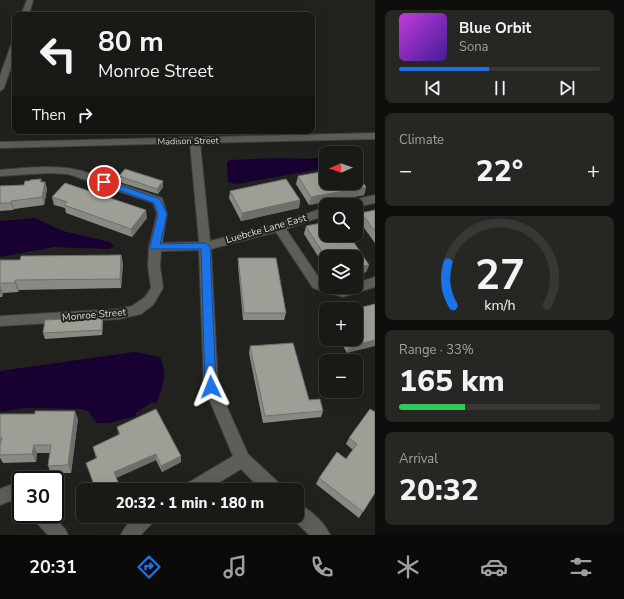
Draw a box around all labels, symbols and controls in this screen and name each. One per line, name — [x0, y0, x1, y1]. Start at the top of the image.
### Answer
text: Blue Orbit — [459, 18, 531, 38]
text: 80 m — [98, 23, 164, 61]
icon: left — [32, 28, 84, 80]
text: Sona — [459, 38, 489, 56]
text: Monroe Street — [98, 59, 213, 83]
icon: previous — [422, 77, 444, 99]
icon: pause — [489, 77, 511, 99]
icon: next — [556, 77, 578, 99]
icon: right — [74, 104, 96, 126]
text: Then — [32, 105, 66, 125]
text: Climate — [399, 131, 444, 149]
street label: Madison Street — [157, 134, 220, 148]
north arrow — [319, 146, 363, 190]
map controls — [319, 146, 363, 398]
text: 22° — [476, 151, 523, 192]
text: − — [399, 156, 412, 186]
text: + — [587, 156, 600, 186]
pin — [87, 165, 121, 199]
icon: arrive — [93, 171, 115, 193]
button: search — [319, 198, 363, 242]
street label: Luebcke Lane East — [224, 211, 308, 247]
text: 27 — [475, 246, 524, 303]
button: layers — [319, 250, 363, 294]
text: km/h — [484, 295, 515, 314]
button: + — [319, 302, 363, 346]
street label: Monroe Street — [61, 305, 127, 325]
text: Range · 33% — [399, 341, 474, 359]
button: − — [319, 354, 363, 398]
text: 165 km — [399, 361, 505, 402]
position arrow — [190, 366, 232, 408]
text: Arrival — [399, 450, 438, 468]
text: 20:32 — [399, 470, 479, 511]
speed limit sign: 30 — [12, 471, 64, 523]
text: 20:32 · 1 min · 180 m — [116, 493, 264, 513]
icon: directions — [135, 553, 163, 581]
icon: music — [221, 553, 249, 581]
icon: phone — [308, 553, 336, 581]
icon: climate — [394, 553, 422, 581]
icon: car — [480, 553, 508, 581]
icon: filters — [567, 553, 595, 581]
text: 20:31 — [29, 555, 77, 579]

